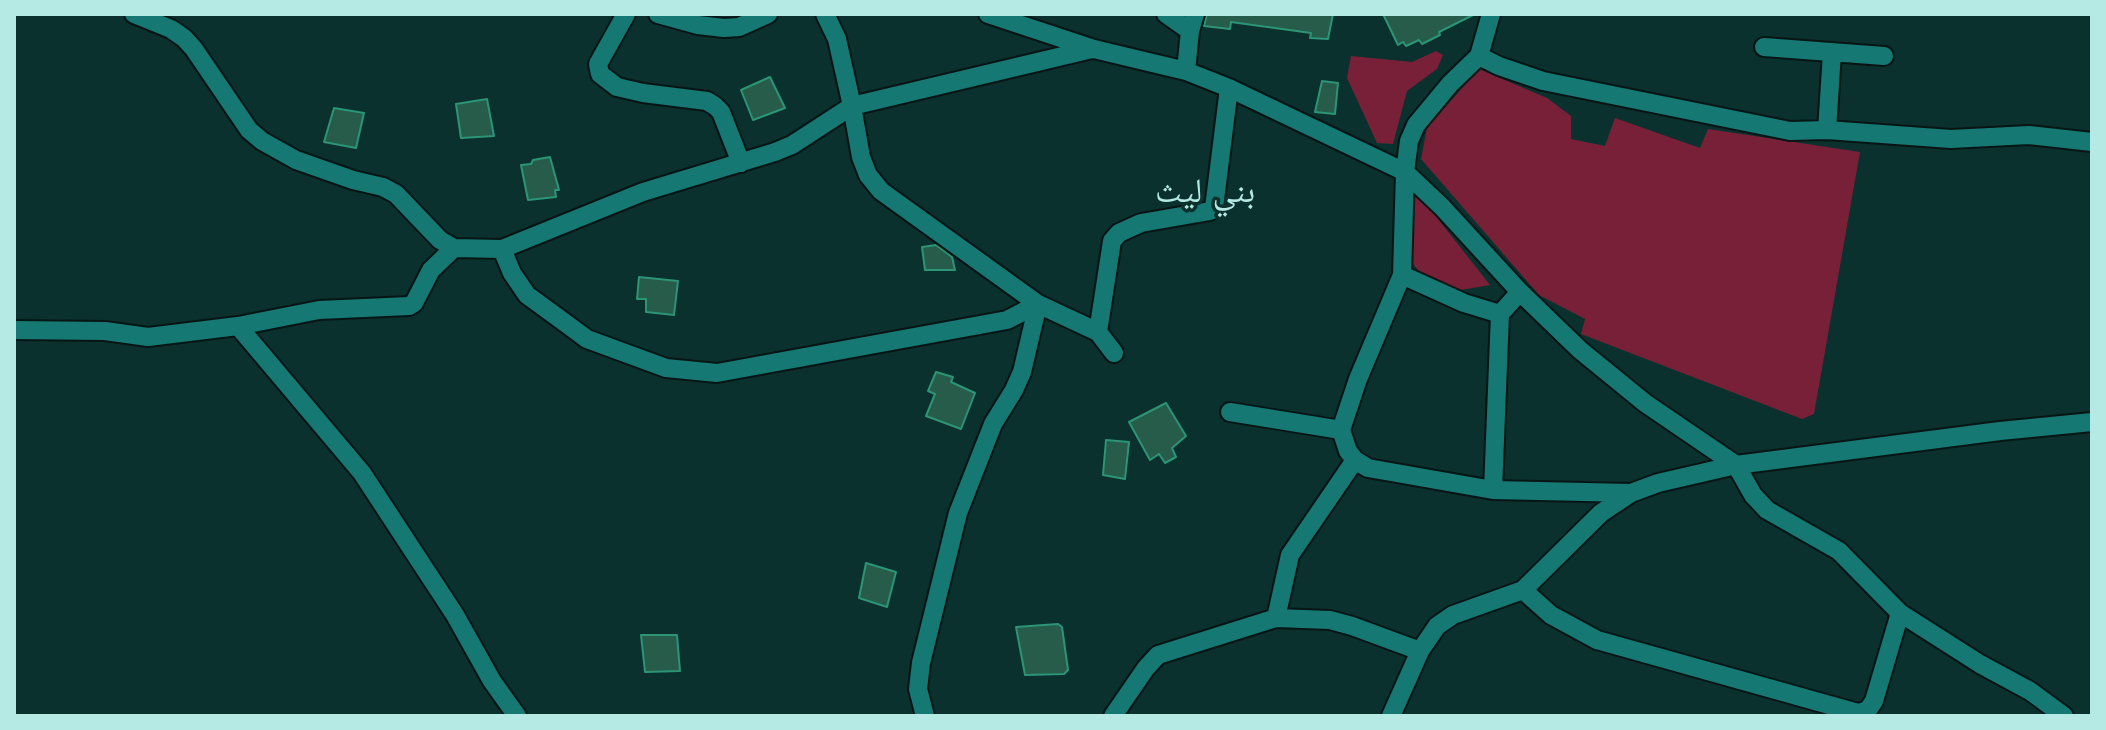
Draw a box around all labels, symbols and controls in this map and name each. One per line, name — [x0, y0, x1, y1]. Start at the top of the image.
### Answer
district label: بني ليث — [1155, 174, 1255, 214]

